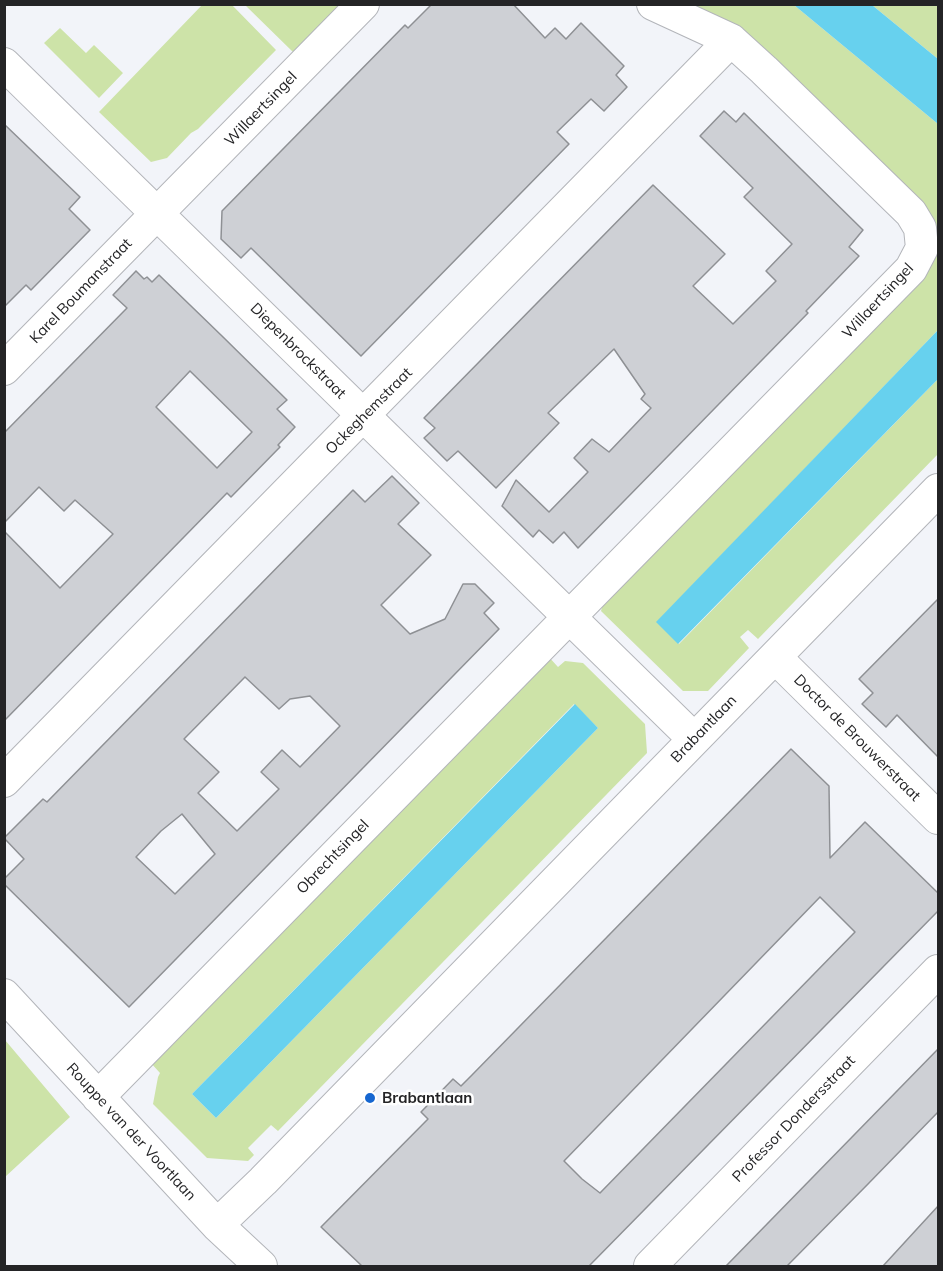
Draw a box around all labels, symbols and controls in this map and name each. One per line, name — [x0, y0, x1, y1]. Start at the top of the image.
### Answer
street label: Willaertsingel — [221, 68, 301, 150]
street label: Karel Boumanstraat — [26, 235, 136, 347]
street label: Willaertsingel — [839, 260, 917, 342]
street label: Diepenbrockstraat — [246, 299, 350, 403]
street label: Ockeghemstraat — [322, 364, 416, 458]
street label: Doctor de Brouwerstraat — [790, 671, 924, 805]
street label: Brabantlaan — [667, 691, 741, 767]
street label: Obrechtsingel — [293, 816, 373, 898]
street label: Professor Dondersstraat — [729, 1052, 859, 1186]
street label: Rouppe van der Voortlaan — [62, 1059, 200, 1205]
place label: Brabantlaan — [382, 1089, 472, 1107]
marker: Brabantlaan — [363, 1091, 377, 1105]

